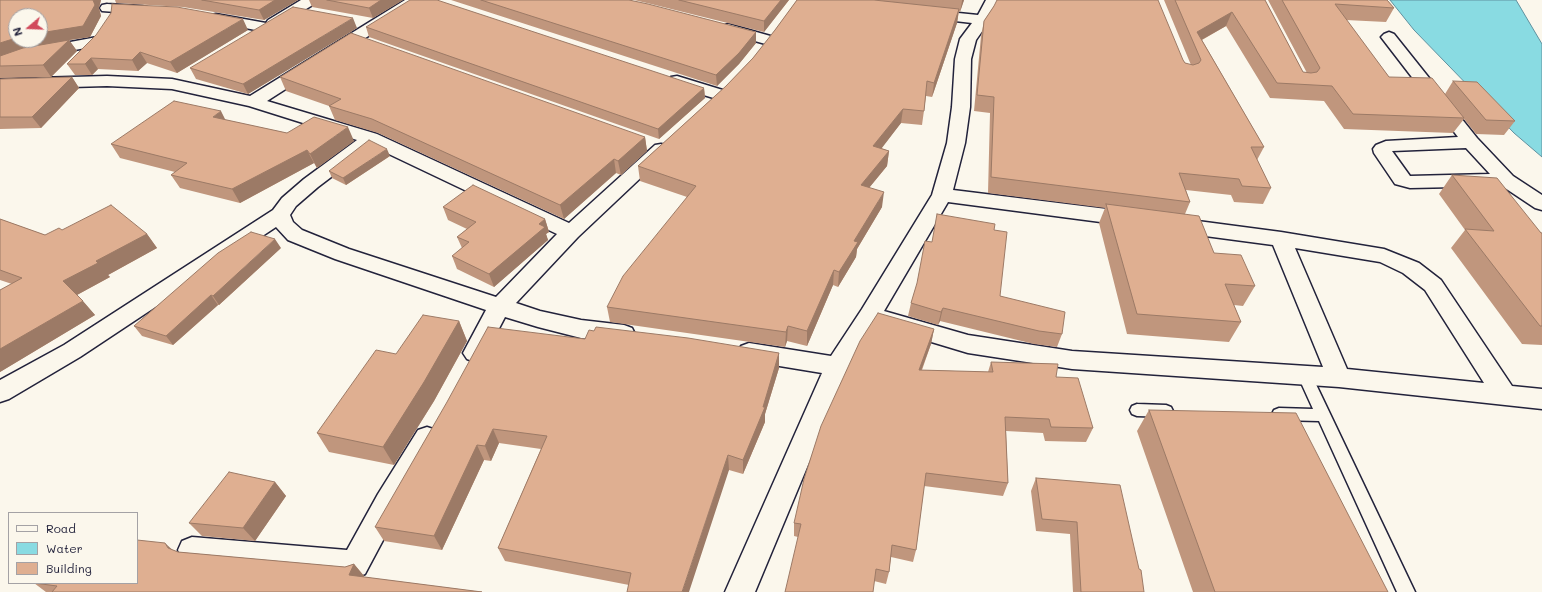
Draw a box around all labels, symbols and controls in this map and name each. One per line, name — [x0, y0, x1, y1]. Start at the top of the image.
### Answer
north arrow — [8, 8, 48, 48]
text: N — [9, 25, 26, 38]
legend — [8, 512, 138, 584]
text: Road — [46, 520, 76, 536]
text: Water — [46, 540, 83, 556]
text: Building — [46, 560, 92, 576]

